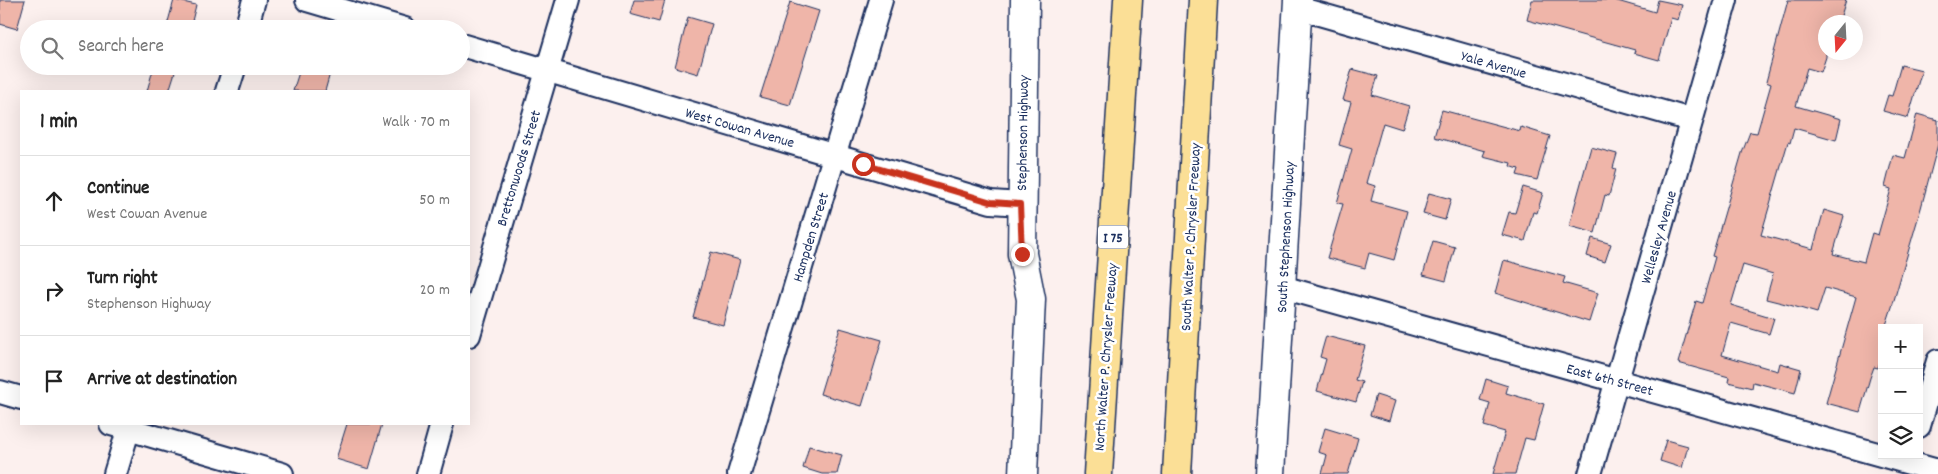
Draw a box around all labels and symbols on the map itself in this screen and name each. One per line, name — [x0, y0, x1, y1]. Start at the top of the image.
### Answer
north arrow — [1818, 15, 1863, 60]
street label: Yale Avenue — [1458, 46, 1529, 86]
street label: Stephenson Highway — [1012, 74, 1036, 191]
street label: West Cowan Avenue — [682, 103, 797, 155]
street label: Brettonwoods Street — [492, 107, 548, 229]
street label: South Walter P. Chrysler Freeway — [1176, 142, 1208, 332]
route start — [852, 153, 875, 176]
street label: South Stephenson Highway — [1272, 160, 1302, 313]
street label: Wellesley Avenue — [1636, 188, 1684, 287]
street label: Hampden Street — [788, 190, 836, 285]
road number: I 75 — [1098, 226, 1128, 248]
route end — [1011, 243, 1034, 266]
street label: North Walter P. Chrysler Freeway — [1089, 262, 1125, 452]
street label: East 6th Street — [1564, 359, 1656, 403]

